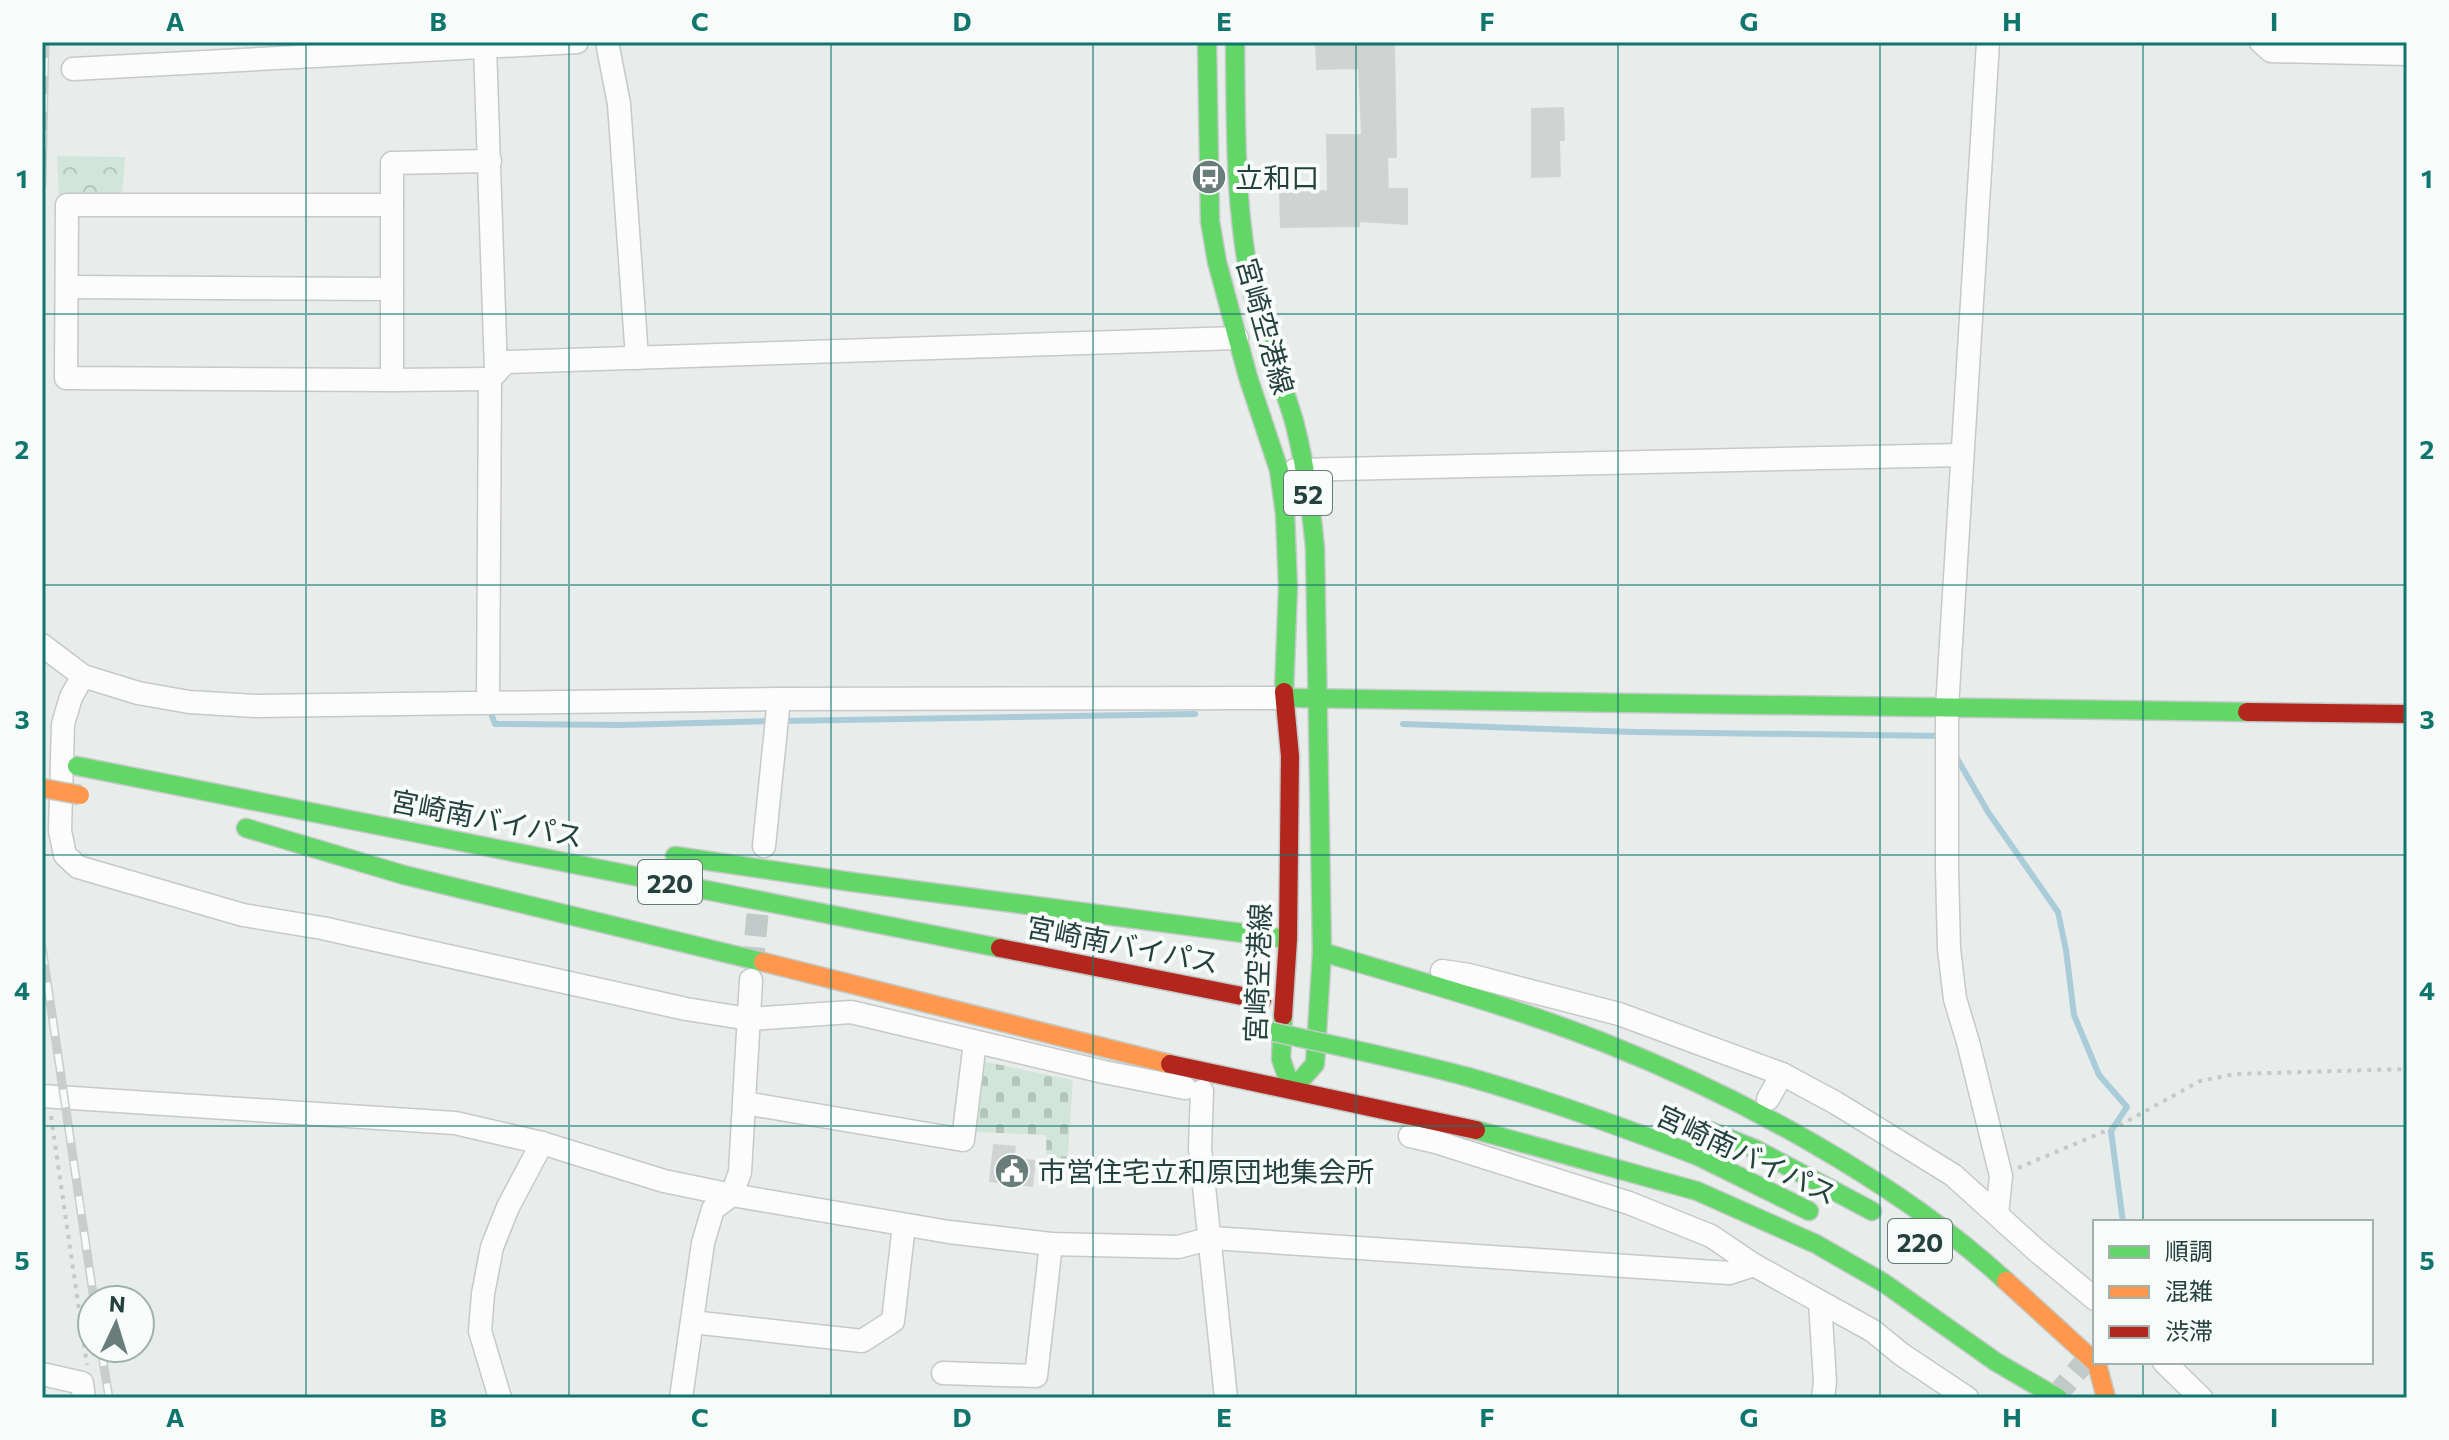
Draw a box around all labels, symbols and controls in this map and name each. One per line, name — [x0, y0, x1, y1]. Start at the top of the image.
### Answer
text: A — [166, 5, 185, 36]
text: B — [429, 5, 447, 36]
text: C — [691, 5, 709, 36]
text: D — [952, 5, 972, 36]
text: E — [1216, 5, 1232, 36]
text: F — [1479, 5, 1495, 36]
text: G — [1740, 5, 1758, 36]
text: H — [2002, 5, 2022, 36]
text: I — [2270, 5, 2278, 36]
bus stop icon: 立和口 — [1190, 158, 1228, 196]
place label: 立和口 — [1235, 160, 1319, 194]
text: 1 — [16, 162, 28, 193]
text: 1 — [2421, 162, 2433, 193]
street label: 宮崎空港線 — [1230, 254, 1302, 398]
text: 2 — [15, 433, 29, 464]
text: 2 — [2420, 433, 2434, 464]
road number: 52 — [1284, 471, 1332, 515]
text: 3 — [14, 703, 30, 734]
text: 3 — [2419, 703, 2435, 734]
street label: 宮崎南バイパス — [388, 783, 586, 853]
road number: 220 — [638, 860, 702, 904]
street label: 宮崎空港線 — [1238, 902, 1276, 1044]
street label: 宮崎南バイパス — [1024, 909, 1222, 979]
text: 4 — [14, 974, 30, 1005]
text: 4 — [2419, 974, 2435, 1005]
street label: 宮崎南バイパス — [1651, 1097, 1843, 1211]
public building icon: 市営住宅立和原団地集会所 — [993, 1152, 1031, 1190]
place label: 市営住宅立和原団地集会所 — [1038, 1154, 1374, 1188]
road number: 220 — [1888, 1219, 1952, 1263]
legend — [2093, 1220, 2373, 1364]
text: 順調 — [2165, 1236, 2213, 1265]
text: 5 — [14, 1244, 30, 1275]
text: 5 — [2419, 1244, 2435, 1275]
text: 混雑 — [2165, 1276, 2213, 1305]
north arrow — [76, 1284, 156, 1364]
text: N — [108, 1290, 127, 1318]
text: 渋滞 — [2165, 1316, 2213, 1345]
text: A — [166, 1401, 185, 1432]
text: B — [429, 1401, 447, 1432]
text: C — [691, 1401, 709, 1432]
text: D — [952, 1401, 972, 1432]
text: E — [1216, 1401, 1232, 1432]
text: F — [1479, 1401, 1495, 1432]
text: G — [1740, 1401, 1758, 1432]
text: H — [2002, 1401, 2022, 1432]
text: I — [2270, 1401, 2278, 1432]

